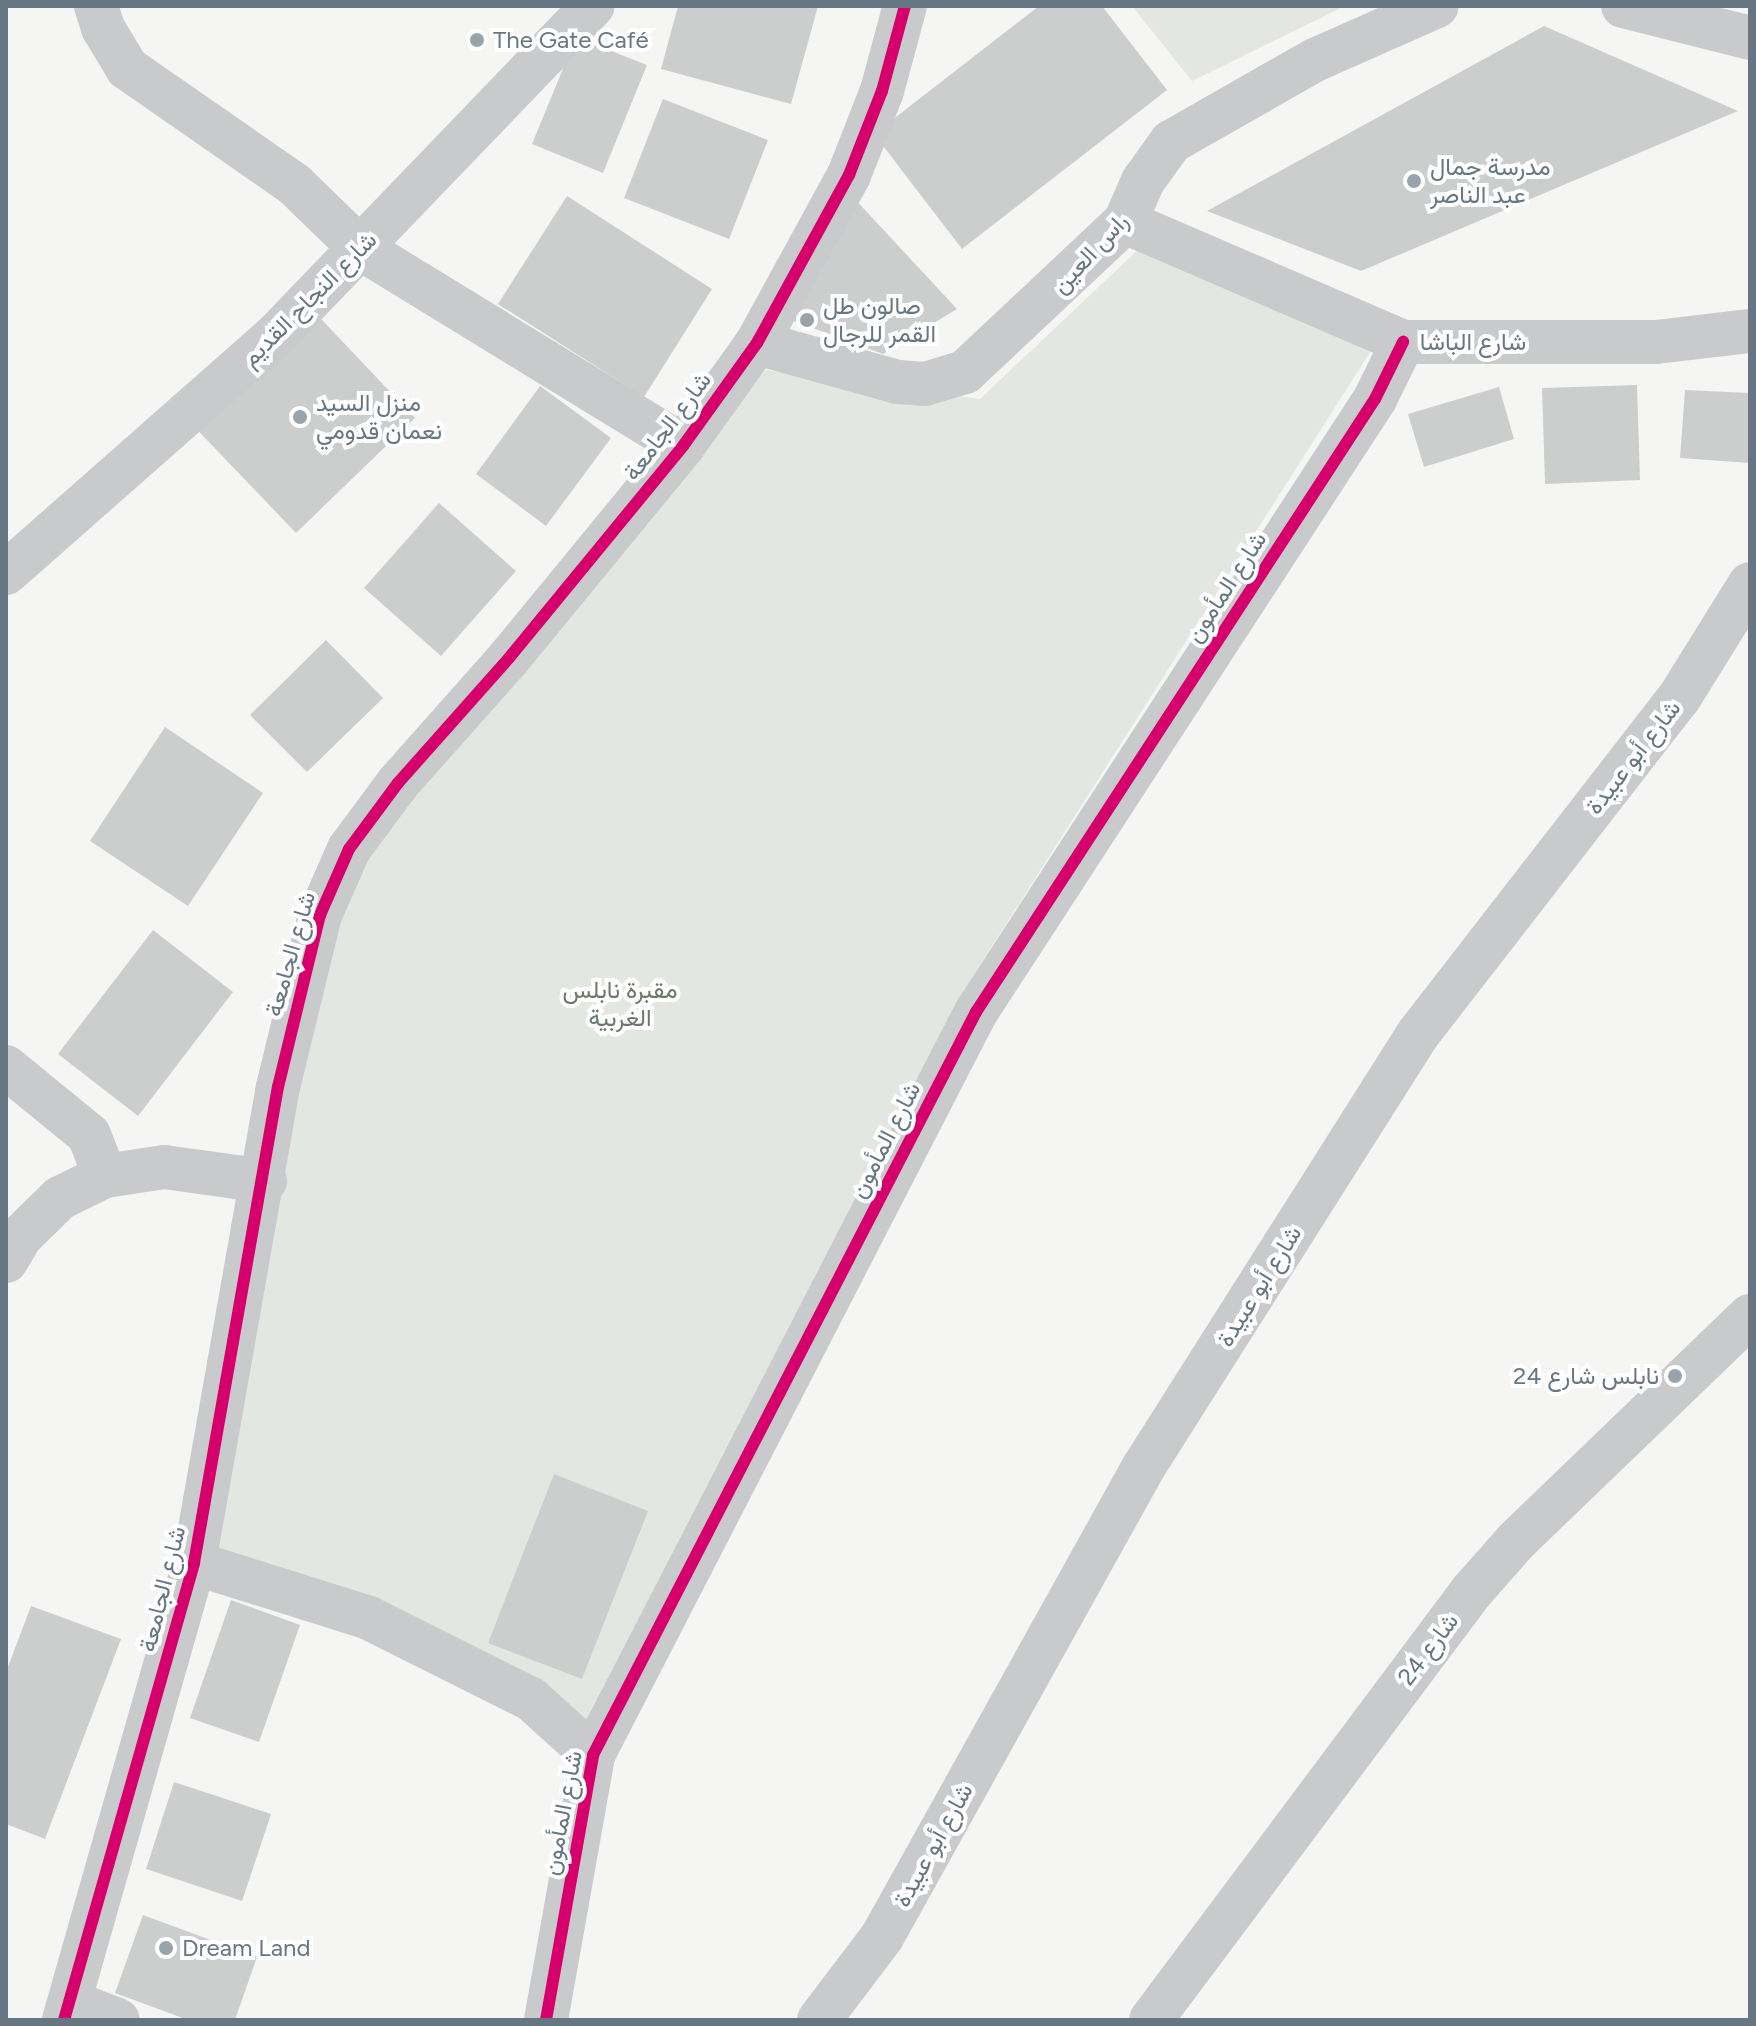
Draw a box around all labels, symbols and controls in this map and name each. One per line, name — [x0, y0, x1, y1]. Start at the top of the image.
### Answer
place label: The Gate Café — [493, 26, 649, 54]
marker: The Gate Café — [468, 31, 486, 49]
place label: مدرسة جمال عبد الناصر — [1430, 153, 1551, 209]
marker: مدرسة جمال عبد الناصر — [1405, 172, 1423, 190]
street label: راس العين — [1046, 207, 1134, 299]
street label: شارع النجاح القديم — [235, 225, 383, 373]
place label: صالون طل القمر للرجال — [823, 292, 936, 348]
marker: صالون طل القمر للرجال — [798, 311, 816, 329]
street label: شارع الباشا — [1420, 328, 1526, 356]
street label: شارع الجامعة — [617, 366, 717, 486]
place label: منزل السيد نعمان قدومي — [316, 389, 442, 445]
marker: منزل السيد نعمان قدومي — [291, 408, 309, 426]
street label: شارع المأمون — [1179, 526, 1273, 648]
street label: شارع أبو عبيدة — [1580, 694, 1686, 820]
street label: شارع الجامعة — [258, 888, 322, 1020]
park label: مقبرة نابلس الغربية — [562, 976, 678, 1032]
street label: شارع المأمون — [843, 1077, 927, 1203]
street label: شارع أبو عبيدة — [1211, 1220, 1307, 1352]
place label: نابلس شارع 24 — [1513, 1362, 1659, 1390]
marker: نابلس شارع 24 — [1666, 1367, 1684, 1385]
street label: شارع الجامعة — [133, 1523, 191, 1655]
street label: شارع 24 — [1392, 1607, 1464, 1691]
street label: شارع المأمون — [536, 1748, 588, 1878]
street label: شارع أبو عبيدة — [887, 1778, 979, 1912]
place label: Dream Land — [182, 1934, 310, 1962]
marker: Dream Land — [157, 1939, 175, 1957]

